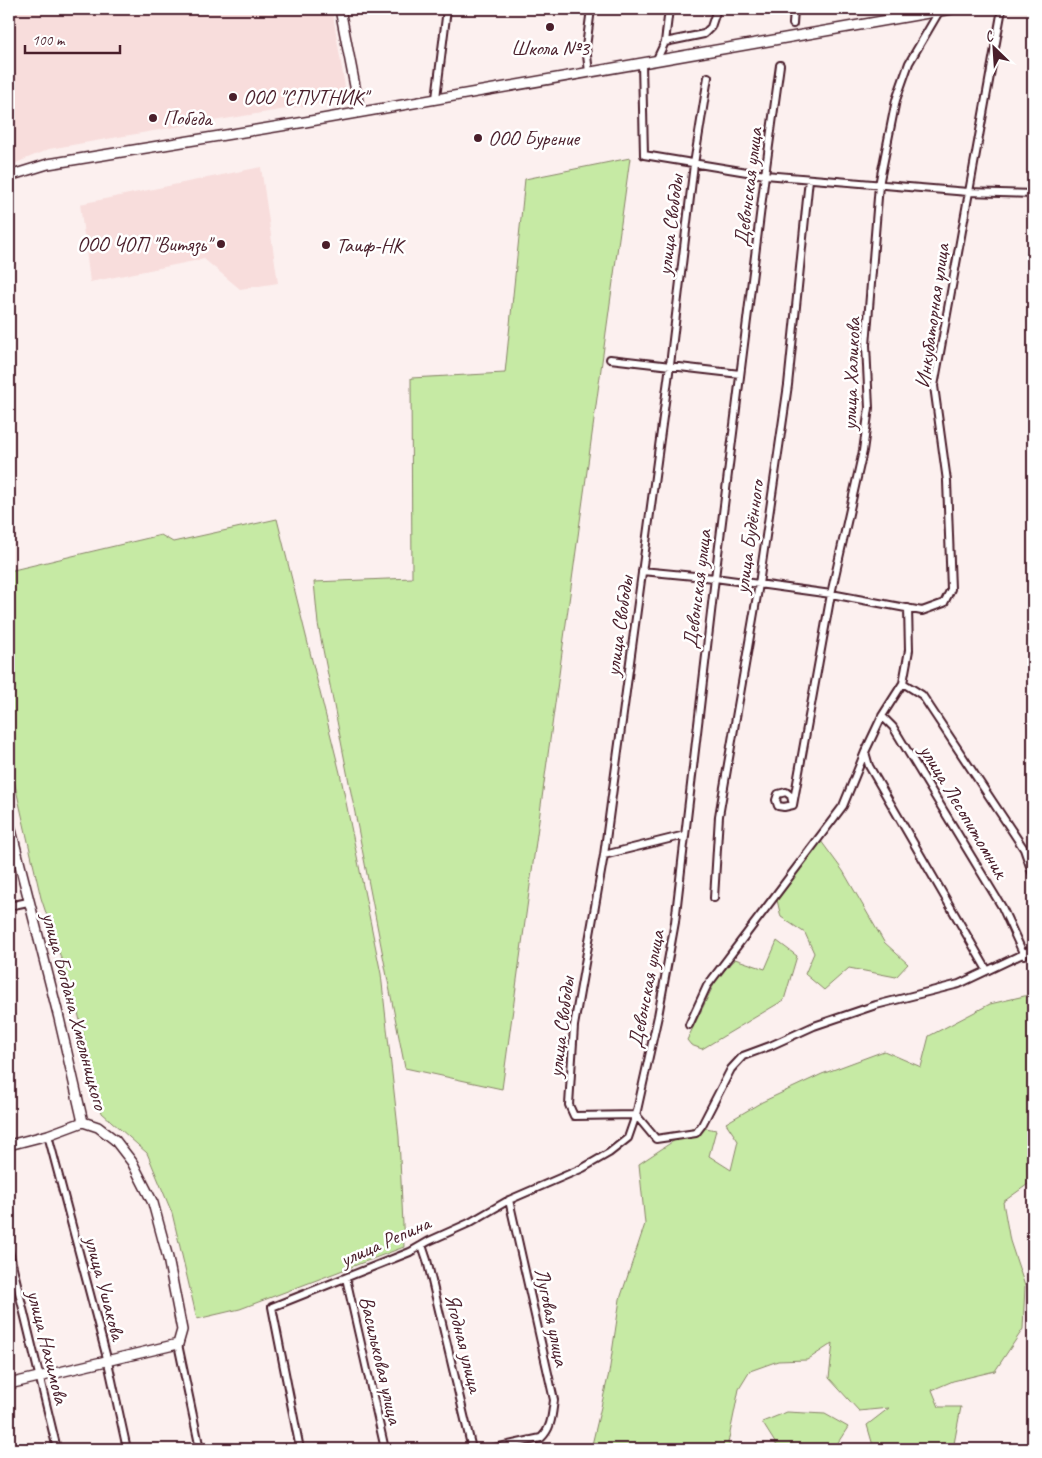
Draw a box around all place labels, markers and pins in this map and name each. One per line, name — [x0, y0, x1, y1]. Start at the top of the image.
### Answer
marker: Школа №3 — [544, 21, 556, 33]
place label: Школа №3 — [511, 35, 591, 61]
place label: ООО "СПУТНИК" — [243, 84, 371, 110]
marker: ООО "СПУТНИК" — [227, 91, 239, 103]
place label: Победа — [163, 105, 214, 131]
marker: Победа — [147, 112, 159, 124]
place label: ООО Бурение — [488, 125, 581, 151]
marker: ООО Бурение — [472, 132, 484, 144]
place label: ООО ЧОП "Витязь" — [77, 231, 215, 257]
place label: Таиф-НК — [336, 232, 406, 258]
marker: ООО ЧОП "Витязь" — [215, 238, 227, 250]
marker: Таиф-НК — [320, 239, 332, 251]

